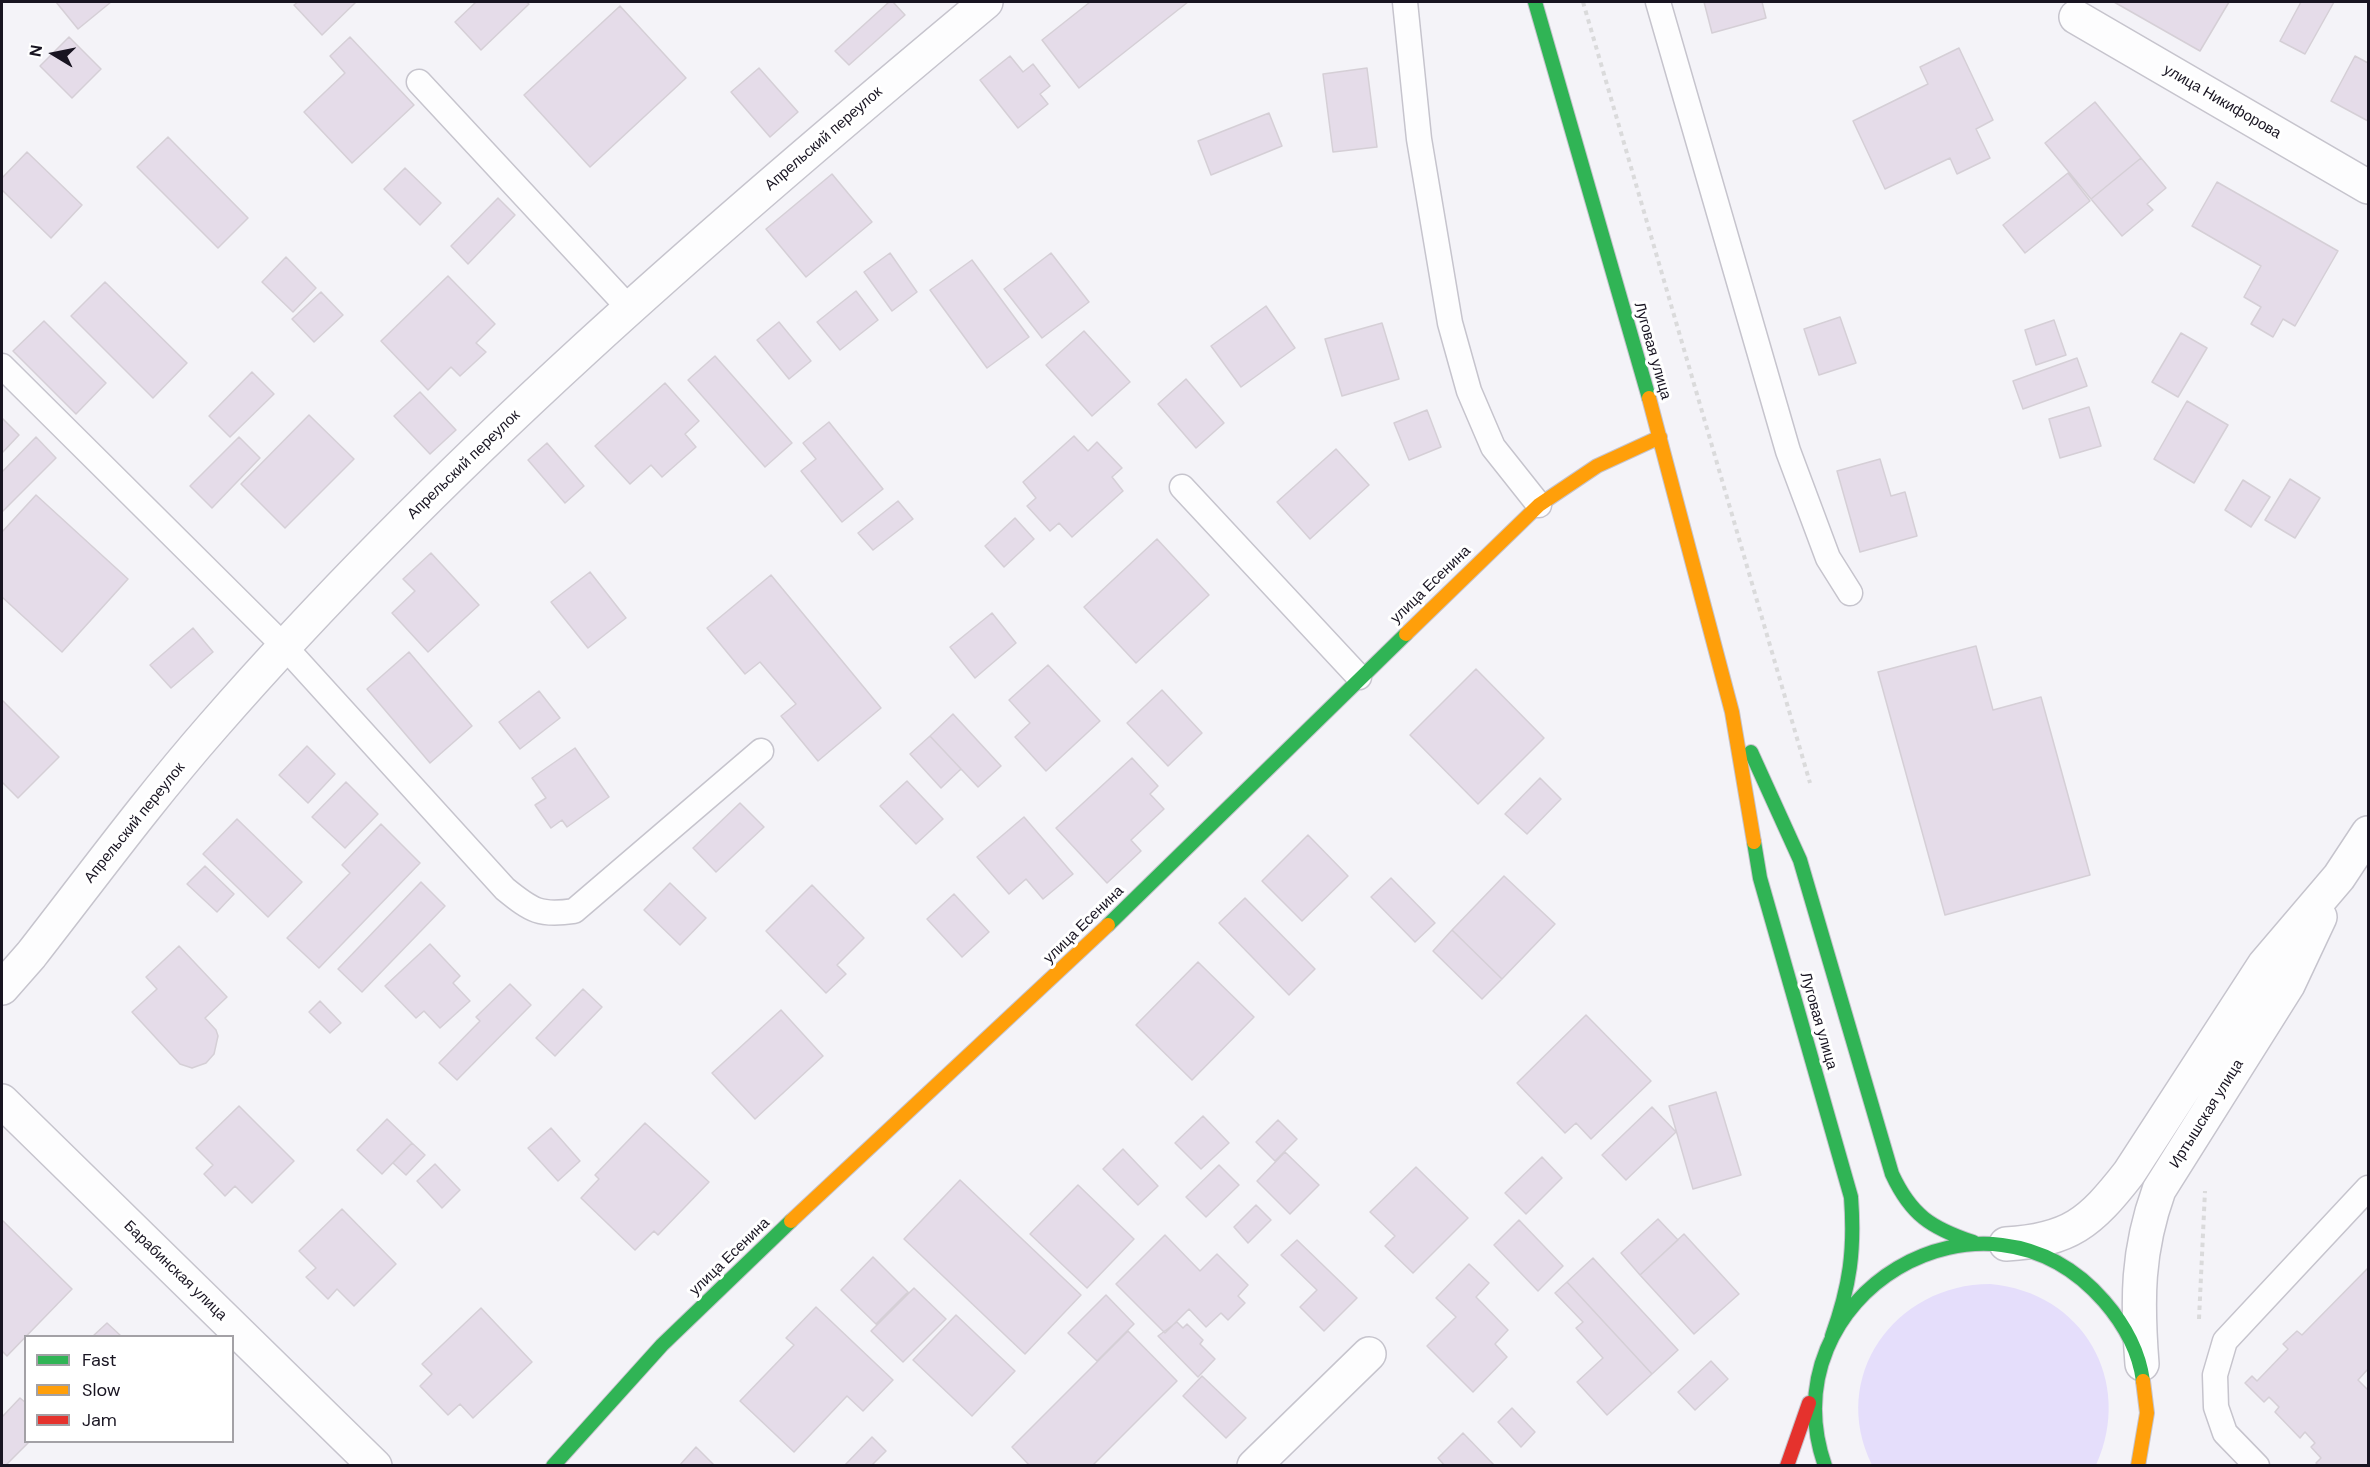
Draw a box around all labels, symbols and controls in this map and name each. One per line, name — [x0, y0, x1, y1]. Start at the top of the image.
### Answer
north arrow — [24, 24, 84, 84]
text: N — [24, 43, 47, 58]
street label: улица Никифорова — [2160, 61, 2284, 143]
street label: Апрельский переулок — [762, 83, 886, 195]
street label: Луговая улица — [1629, 300, 1675, 402]
street label: Апрельский переулок — [404, 407, 524, 523]
street label: улица Есенина — [1387, 542, 1475, 628]
street label: Апрельский переулок — [81, 759, 189, 887]
street label: улица Есенина — [1040, 882, 1128, 968]
street label: Луговая улица — [1795, 970, 1841, 1072]
street label: Иртышская улица — [2166, 1056, 2248, 1172]
street label: улица Есенина — [686, 1214, 774, 1300]
street label: Барабинская улица — [120, 1217, 230, 1325]
legend — [24, 1335, 234, 1443]
text: Fast — [82, 1348, 117, 1372]
text: Slow — [82, 1378, 121, 1402]
text: Jam — [82, 1408, 117, 1432]

